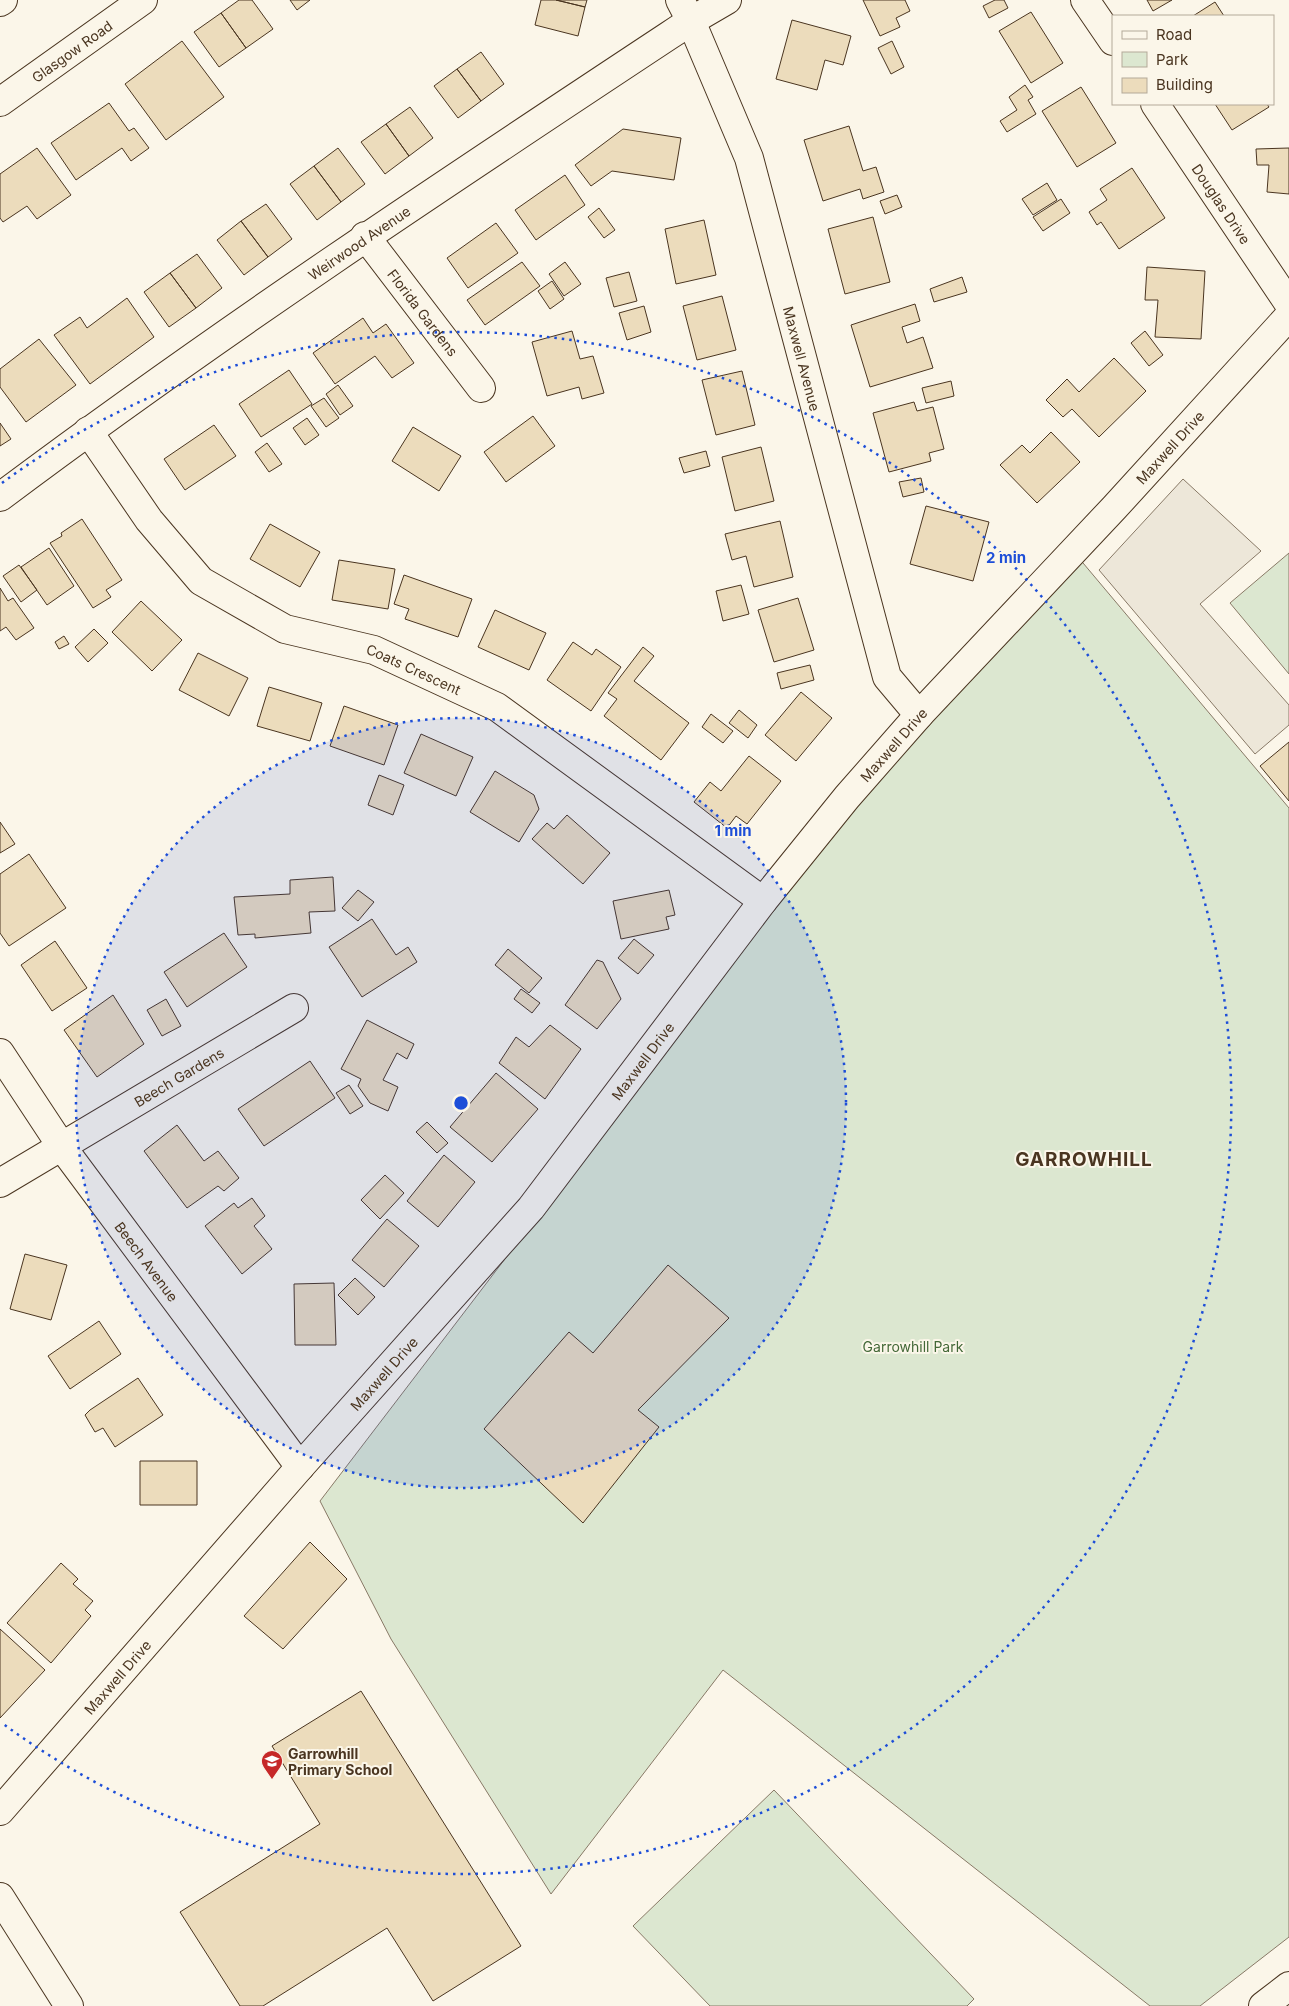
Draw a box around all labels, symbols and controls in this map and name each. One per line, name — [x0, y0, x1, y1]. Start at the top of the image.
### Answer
legend — [1112, 15, 1274, 105]
street label: Glasgow Road — [28, 16, 115, 85]
text: Road — [1156, 25, 1192, 44]
text: Park — [1156, 50, 1189, 69]
text: Building — [1156, 75, 1213, 94]
street label: Douglas Drive — [1189, 160, 1255, 247]
street label: Weirwood Avenue — [305, 202, 413, 283]
street label: Florida Gardens — [385, 265, 462, 359]
street label: Maxwell Avenue — [780, 304, 824, 413]
street label: Maxwell Drive — [1132, 407, 1207, 487]
text: 2 min — [986, 548, 1026, 567]
street label: Coats Crescent — [365, 640, 464, 698]
street label: Maxwell Drive — [856, 704, 930, 785]
text: 1 min — [714, 821, 752, 840]
street label: Maxwell Drive — [607, 1019, 677, 1103]
street label: Beech Gardens — [131, 1043, 227, 1110]
centre of rings — [452, 1094, 470, 1112]
district label: GARROWHILL — [1015, 1148, 1153, 1171]
street label: Beech Avenue — [112, 1218, 182, 1304]
street label: Maxwell Drive — [346, 1333, 421, 1414]
park label: Garrowhill Park — [863, 1338, 964, 1355]
street label: Maxwell Drive — [80, 1636, 154, 1718]
place label: Garrowhill Primary School — [288, 1745, 392, 1778]
school or university icon: Garrowhill Primary School — [260, 1749, 284, 1780]

